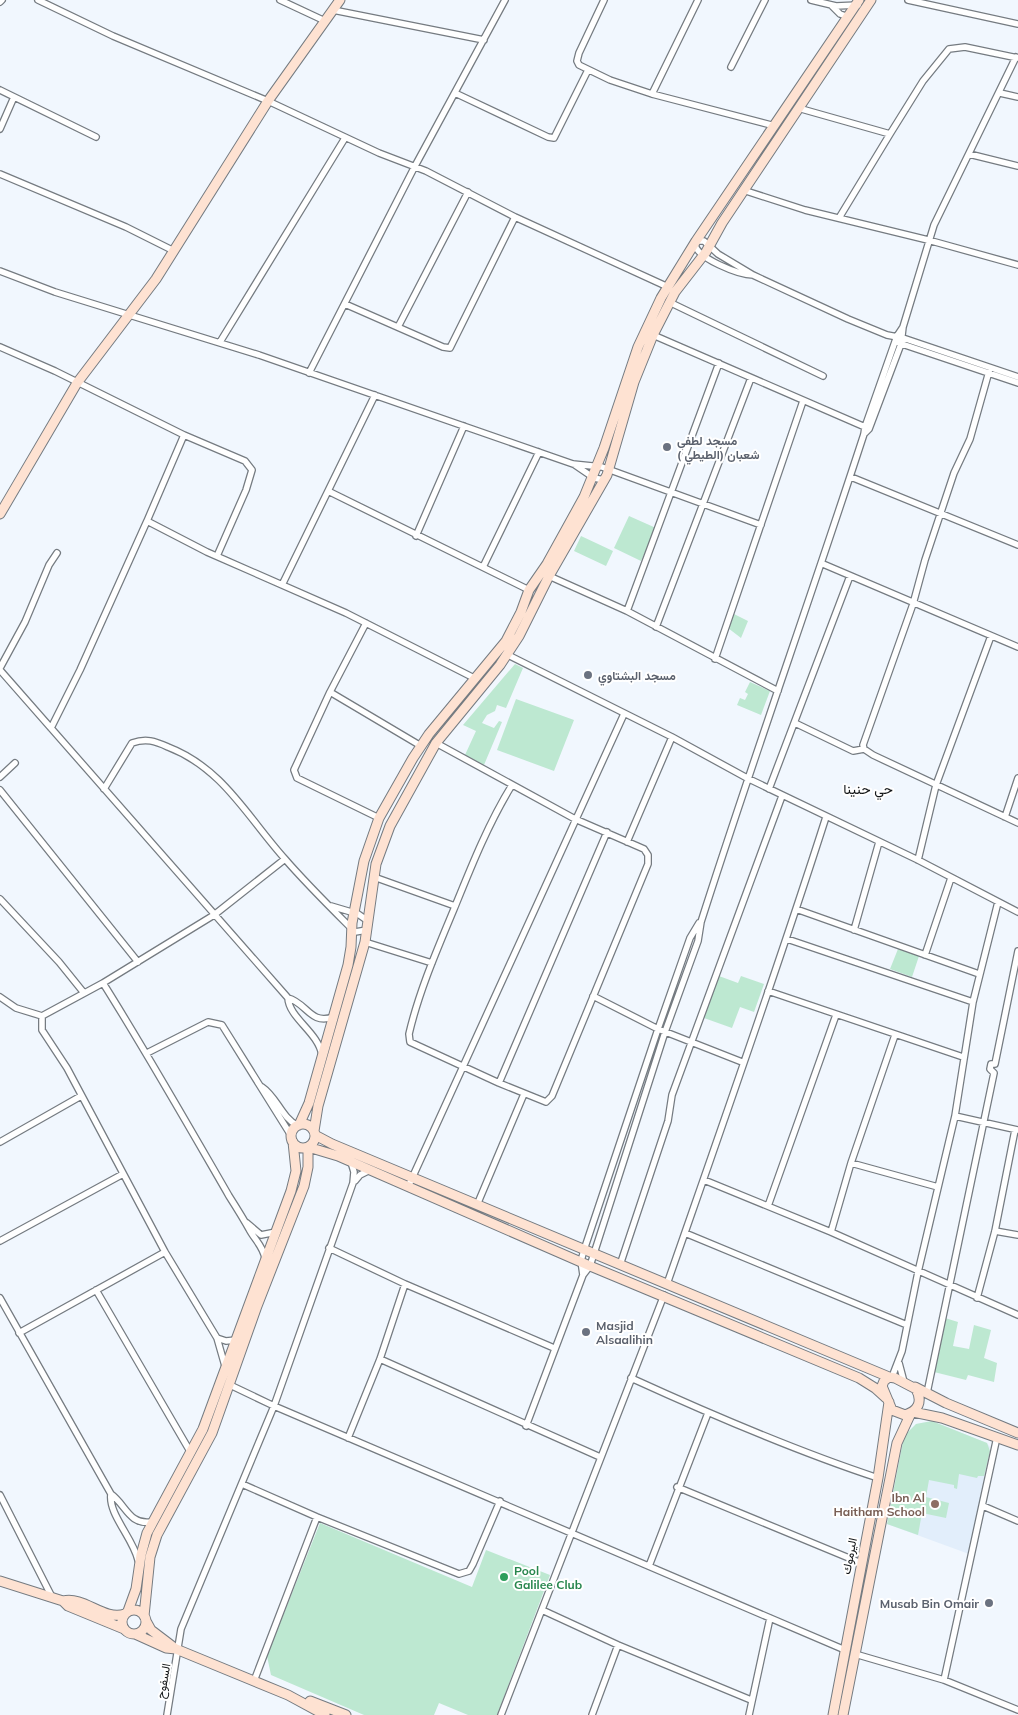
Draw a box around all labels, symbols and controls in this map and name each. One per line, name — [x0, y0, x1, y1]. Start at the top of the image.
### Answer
place label: مسجد لطفي شعبان (الطيطي ) — [677, 433, 760, 465]
marker: مسجد لطفي شعبان (الطيطي ) — [661, 441, 673, 453]
place label: مسجد البشتاوي — [598, 668, 676, 686]
marker: مسجد البشتاوي — [582, 669, 594, 681]
district label: حي حنينا — [843, 780, 893, 801]
place label: Masjid Alsaalihin — [596, 1318, 653, 1347]
marker: Masjid Alsaalihin — [580, 1326, 592, 1338]
place label: Ibn Al Haitham School — [833, 1490, 925, 1519]
marker: Ibn Al Haitham School — [929, 1498, 941, 1510]
street label: اليرموك — [838, 1536, 861, 1576]
place label: Pool Galilee Club — [514, 1563, 582, 1592]
marker: Pool Galilee Club — [498, 1571, 510, 1583]
place label: Musab Bin Omair — [880, 1596, 979, 1611]
marker: Musab Bin Omair — [983, 1597, 995, 1609]
street label: السفوح — [153, 1662, 175, 1700]

